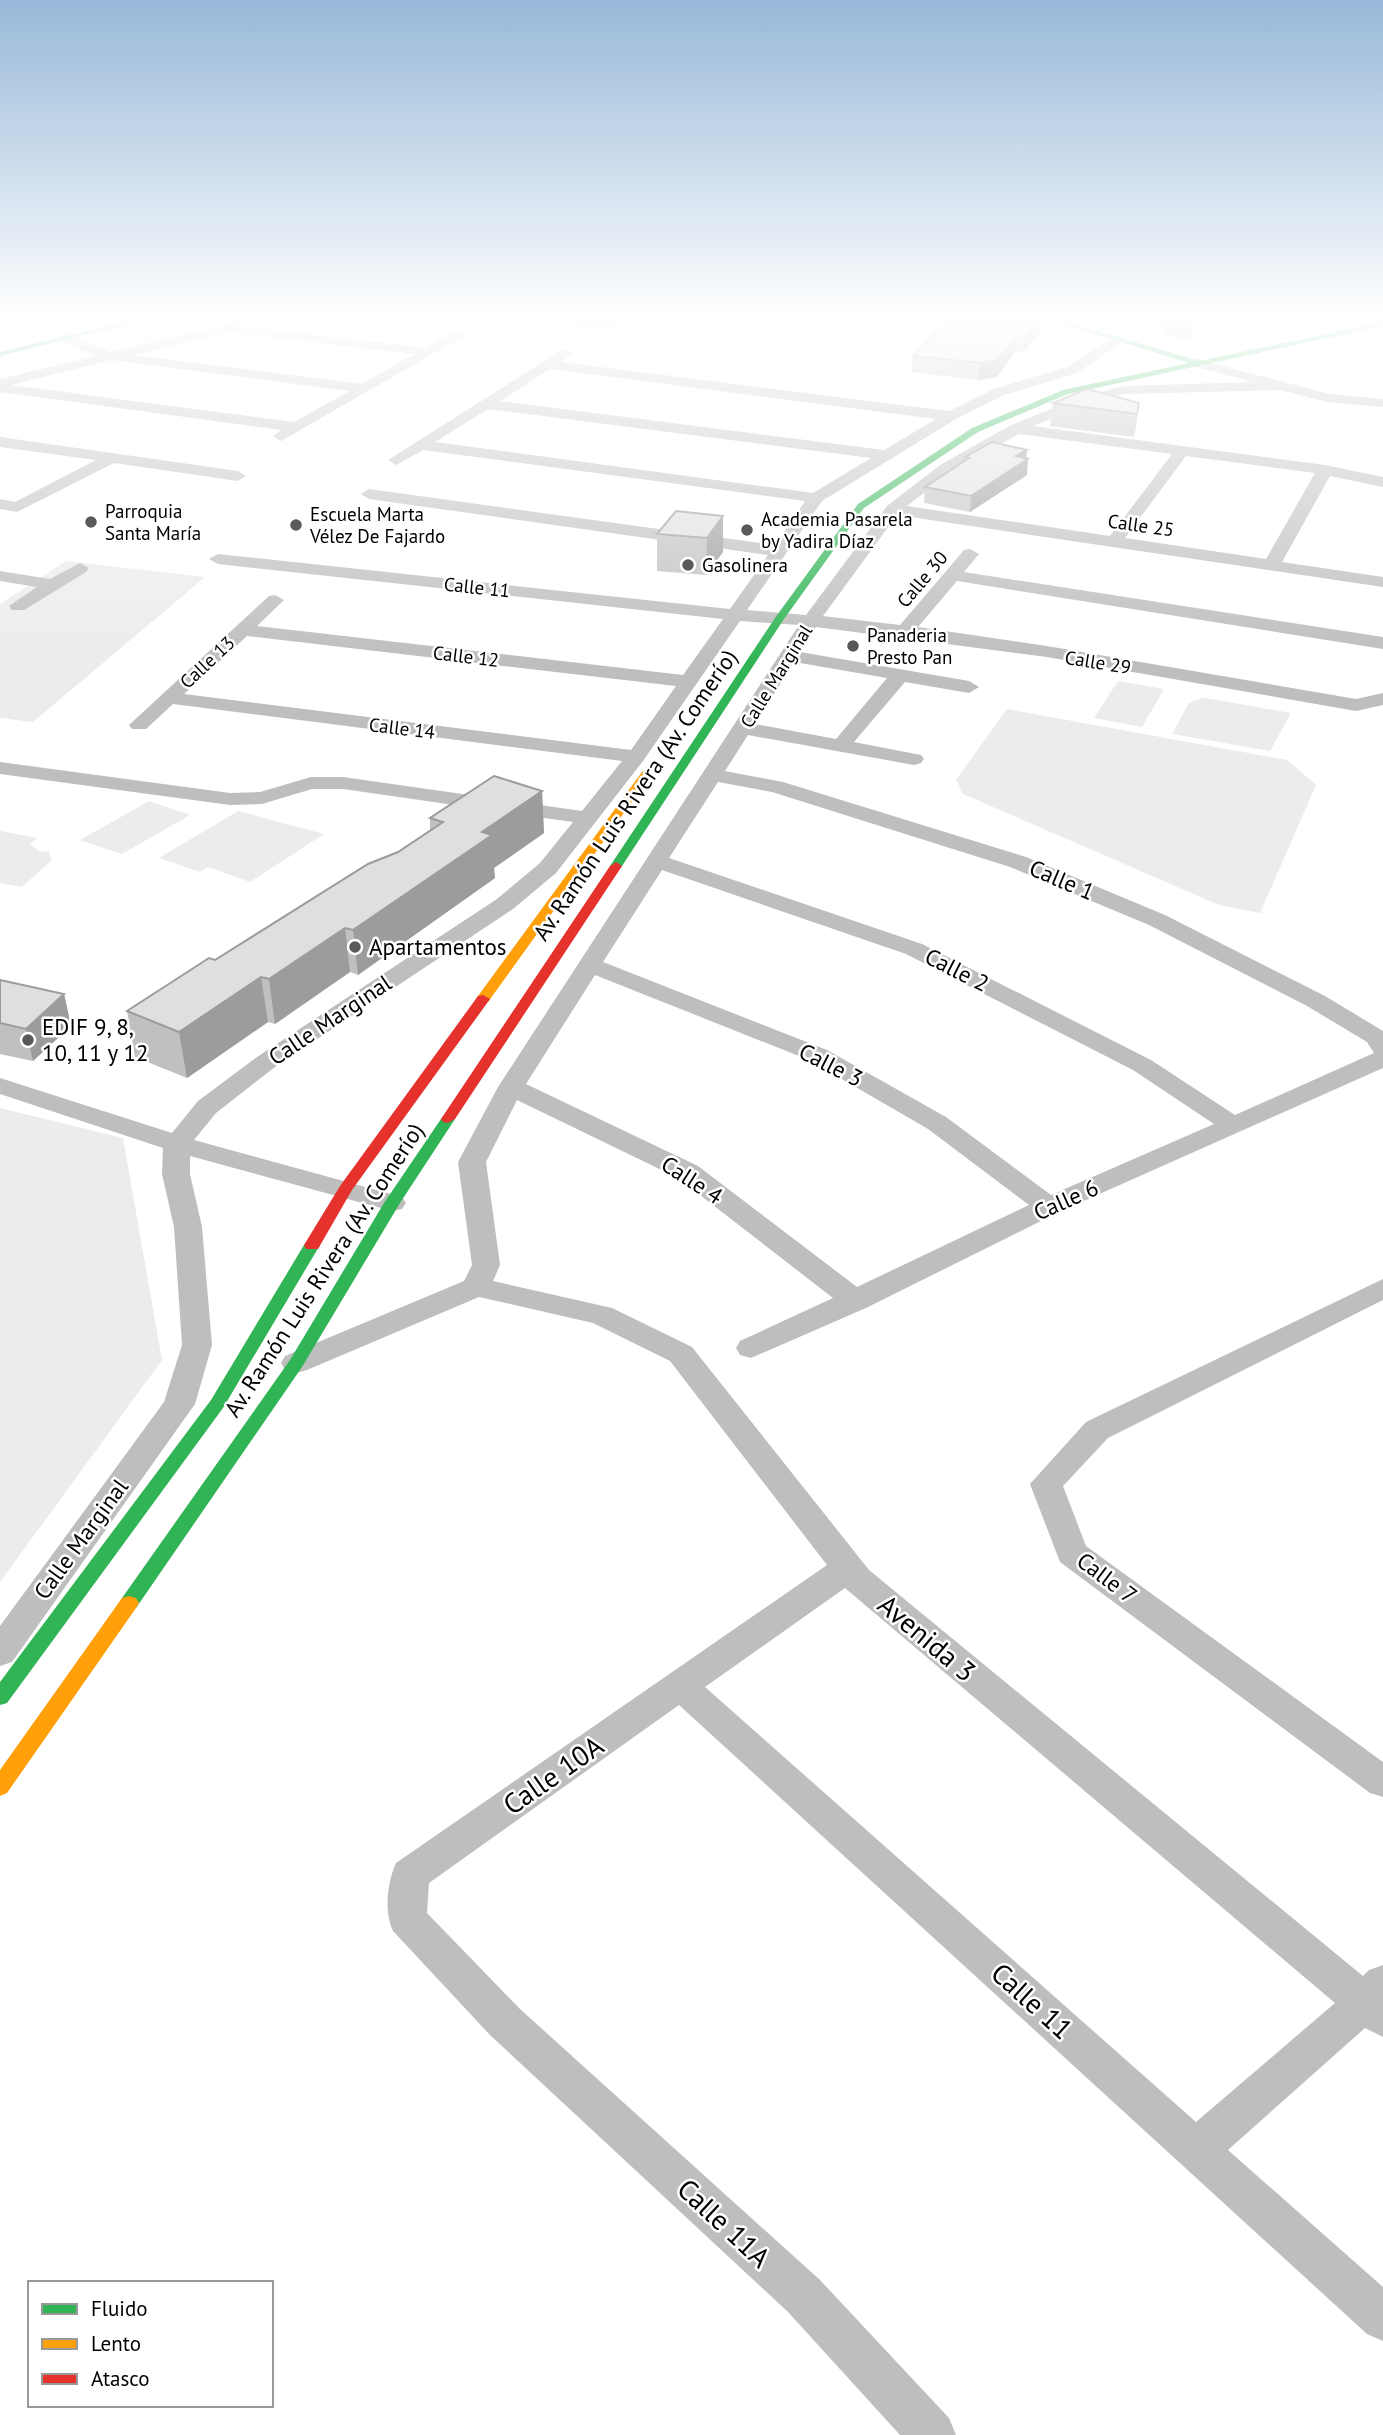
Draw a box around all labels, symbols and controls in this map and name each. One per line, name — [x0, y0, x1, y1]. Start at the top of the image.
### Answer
place label: Parroquia Santa María — [105, 499, 201, 545]
place label: Escuela Marta Vélez De Fajardo — [309, 502, 445, 548]
place label: Academia Pasarela by Yadira Díaz — [761, 507, 913, 553]
street label: Calle 25 — [1106, 508, 1176, 542]
marker: Parroquia Santa María — [83, 514, 99, 530]
marker: Escuela Marta Vélez De Fajardo — [288, 517, 304, 533]
marker: Academia Pasarela by Yadira Díaz — [739, 522, 755, 538]
street label: Calle 30 — [891, 546, 953, 612]
place label: Gasolinera — [702, 553, 788, 577]
marker: Gasolinera — [680, 557, 696, 573]
street label: Calle 11 — [443, 572, 511, 602]
street label: Calle Marginal — [735, 620, 818, 732]
place label: Panaderia Presto Pan — [867, 623, 952, 669]
street label: Calle 13 — [175, 631, 239, 693]
marker: Panaderia Presto Pan — [845, 638, 861, 654]
street label: Calle 12 — [432, 640, 500, 672]
street label: Av. Ramón Luis Rivera (Av. Comerío) — [526, 644, 743, 946]
street label: Calle 29 — [1063, 645, 1133, 679]
street label: Calle 14 — [368, 712, 436, 744]
street label: Calle 1 — [1025, 853, 1099, 906]
place label: Apartamentos — [369, 932, 507, 961]
marker: Apartamentos — [347, 939, 363, 955]
street label: Calle 2 — [920, 941, 994, 998]
street label: Calle Marginal — [263, 968, 397, 1071]
place label: EDIF 9, 8, 10, 11 y 12 — [42, 1012, 149, 1067]
marker: EDIF 9, 8, 10, 11 y 12 — [20, 1032, 36, 1048]
street label: Calle 3 — [794, 1036, 868, 1093]
street label: Av. Ramón Luis Rivera (Av. Comerío) — [217, 1117, 430, 1422]
street label: Calle 4 — [656, 1149, 729, 1210]
street label: Calle 6 — [1029, 1172, 1103, 1227]
street label: Calle Marginal — [27, 1472, 134, 1605]
street label: Calle 7 — [1071, 1546, 1143, 1610]
street label: Avenida 3 — [870, 1586, 984, 1689]
street label: Calle 10A — [495, 1726, 611, 1823]
street label: Calle 11 — [984, 1954, 1081, 2047]
street label: Calle 11A — [670, 2170, 779, 2276]
legend — [28, 2281, 273, 2407]
text: Fluido — [91, 2295, 148, 2322]
text: Lento — [91, 2330, 141, 2357]
text: Atasco — [91, 2365, 150, 2392]

